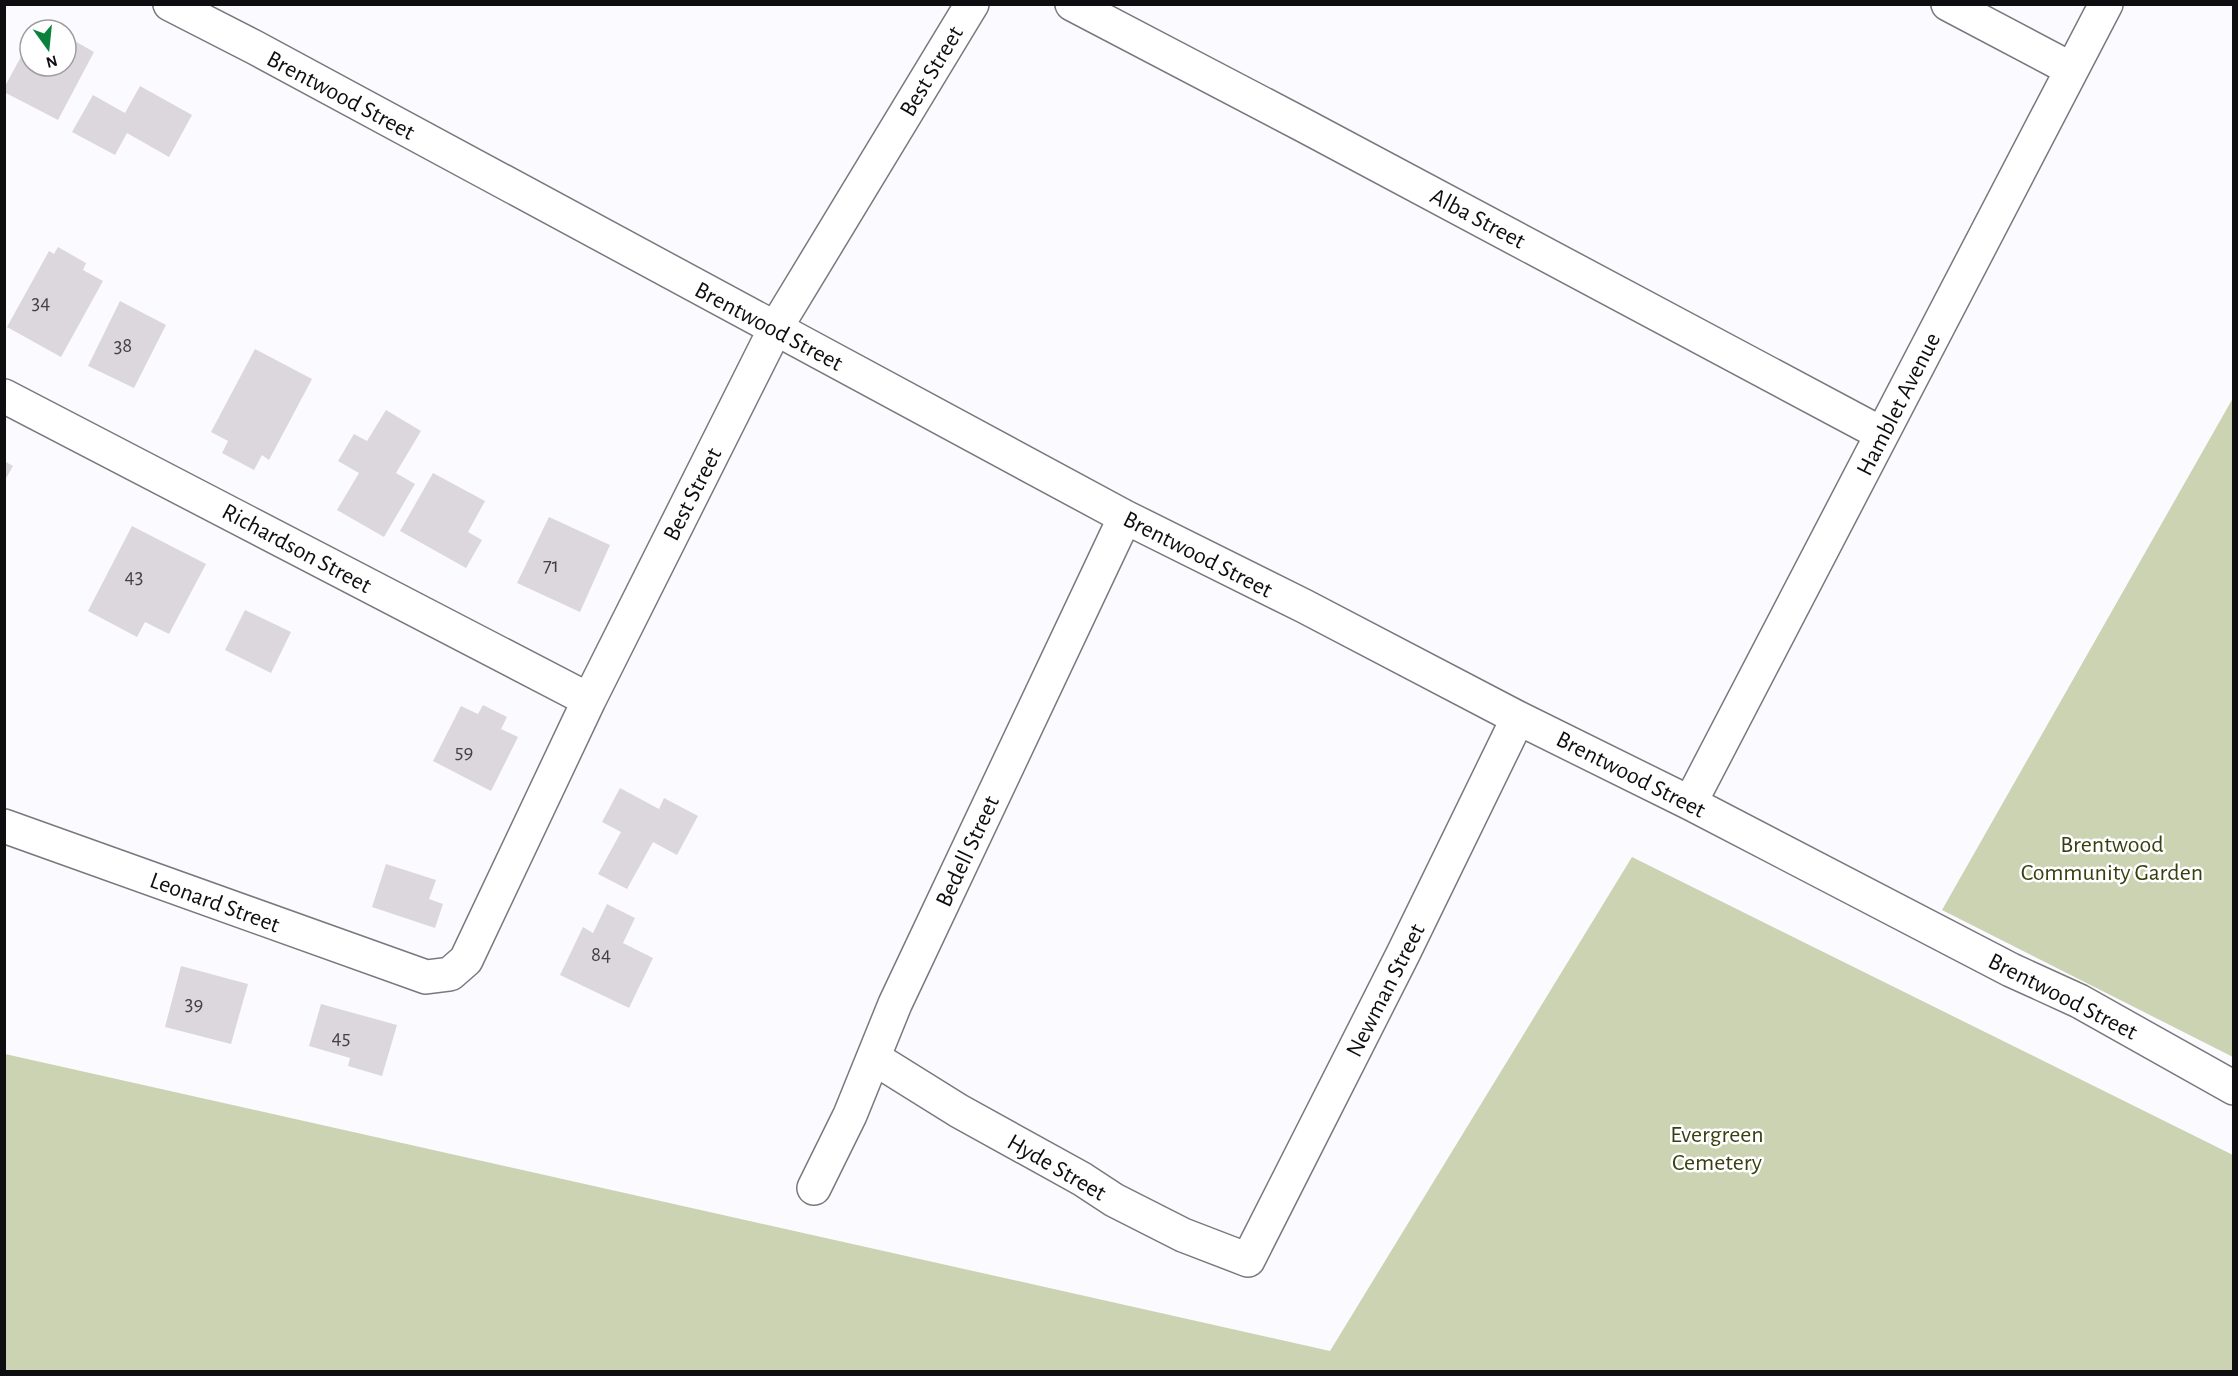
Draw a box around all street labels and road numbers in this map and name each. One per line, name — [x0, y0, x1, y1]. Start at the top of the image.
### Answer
street label: Best Street — [896, 22, 968, 121]
street label: Brentwood Street — [263, 47, 419, 145]
street label: Alba Street — [1426, 184, 1529, 254]
street label: Brentwood Street — [691, 278, 847, 376]
street label: Hamblet Avenue — [1853, 329, 1945, 480]
street label: Best Street — [659, 444, 727, 545]
street label: Richardson Street — [218, 500, 375, 598]
street label: Brentwood Street — [1119, 507, 1276, 603]
street label: Brentwood Street — [1552, 727, 1709, 823]
street label: Bedell Street — [932, 792, 1004, 911]
street label: Leonard Street — [147, 868, 283, 938]
street label: Newman Street — [1342, 920, 1430, 1061]
street label: Brentwood Street — [1984, 949, 2141, 1045]
street label: Hyde Street — [1003, 1130, 1110, 1206]

